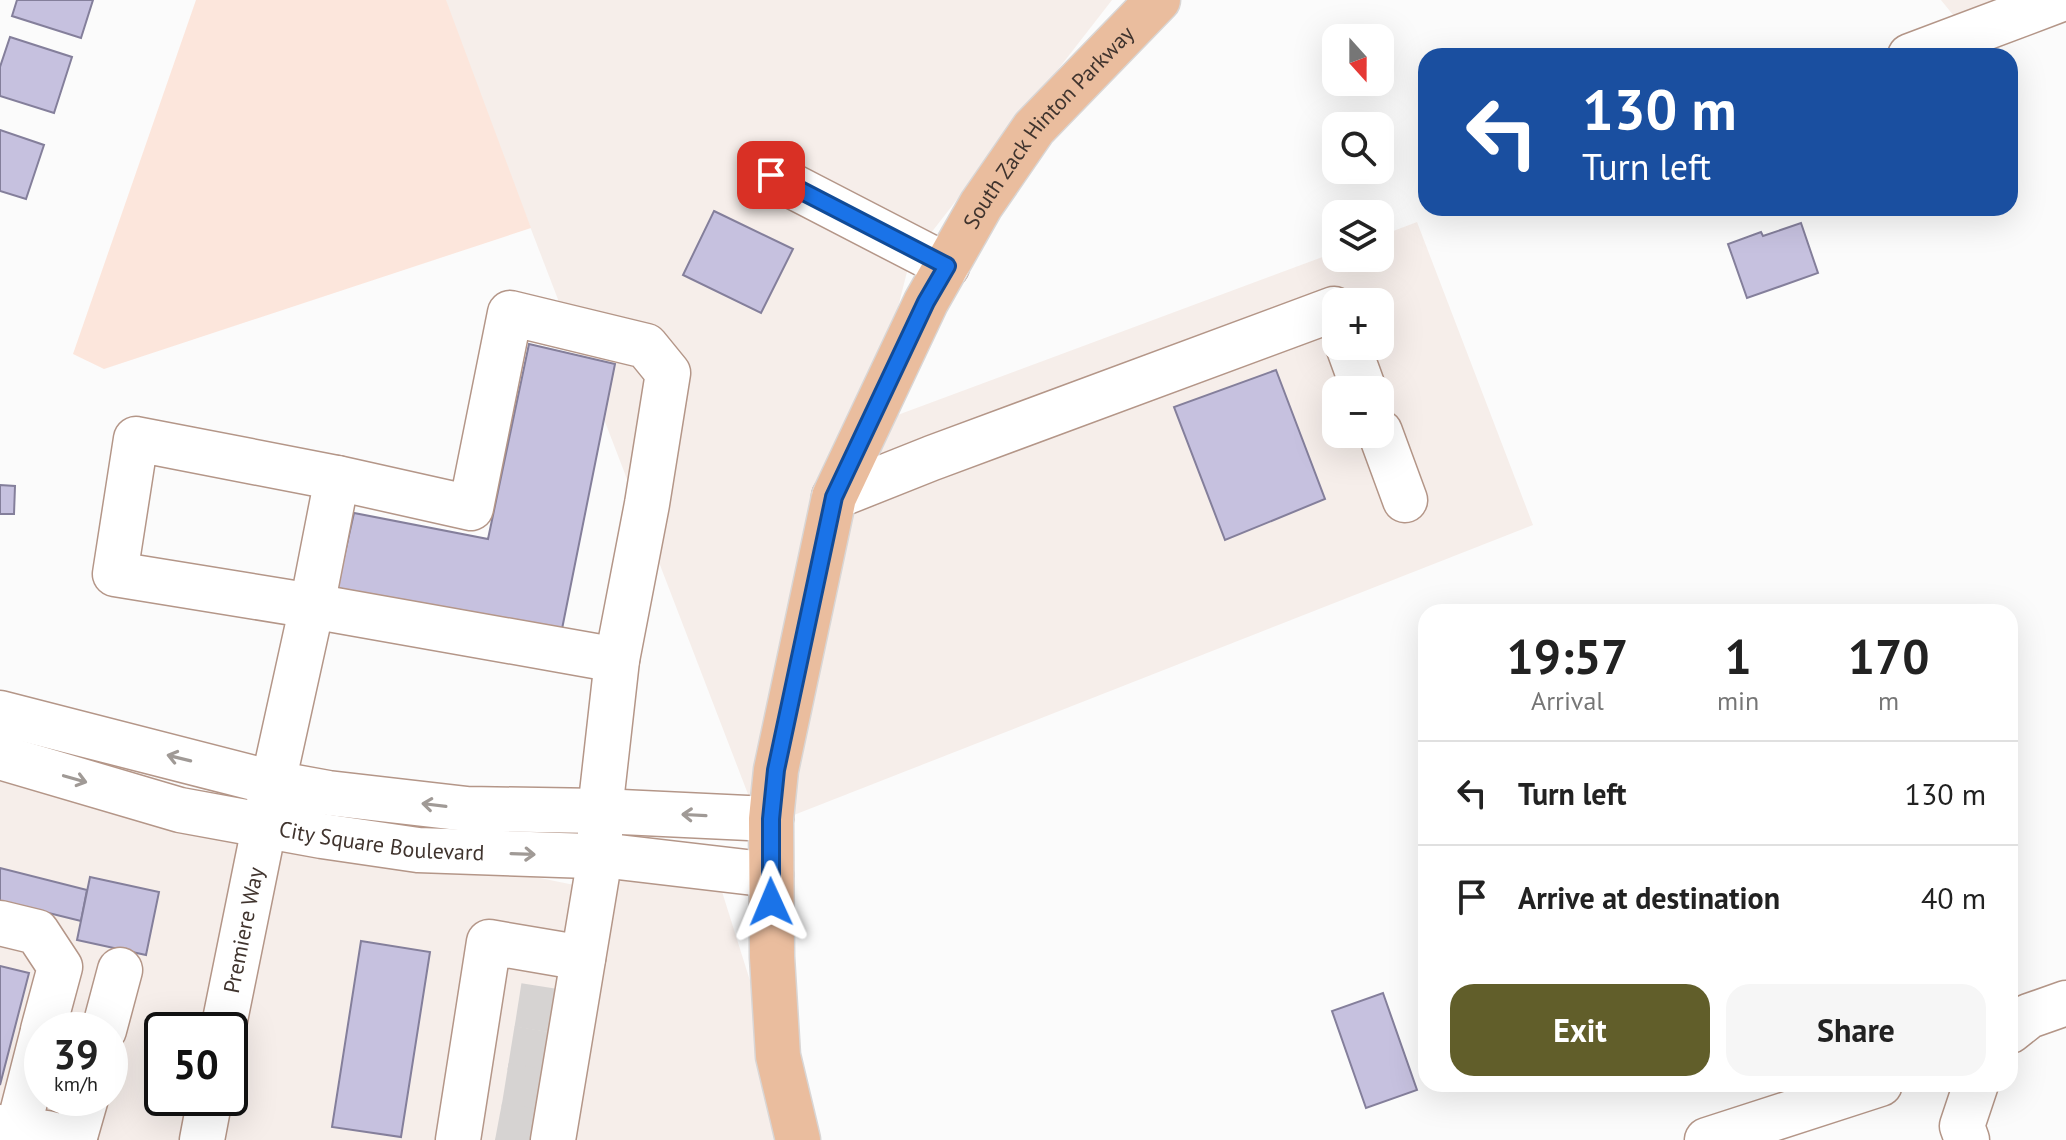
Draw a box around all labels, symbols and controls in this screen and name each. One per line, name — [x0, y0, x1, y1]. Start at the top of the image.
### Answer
street label: South Zack Hinton Parkway — [957, 19, 1140, 234]
north arrow — [1322, 24, 1394, 96]
map controls — [1322, 24, 1394, 448]
text: 130 m — [1582, 73, 1737, 145]
icon: left — [1450, 80, 1554, 184]
button: search — [1322, 112, 1394, 184]
pin — [737, 141, 805, 209]
text: Turn left — [1582, 143, 1711, 190]
icon: arrive — [749, 153, 793, 197]
button: layers — [1322, 200, 1394, 272]
button: + — [1322, 288, 1394, 360]
button: − — [1322, 376, 1394, 448]
text: 19:57 — [1507, 625, 1628, 687]
text: 1 — [1724, 625, 1752, 687]
text: 170 — [1848, 625, 1929, 687]
text: Arrival — [1531, 684, 1604, 717]
text: min — [1717, 684, 1759, 717]
text: m — [1878, 684, 1899, 717]
one-way arrow — [166, 750, 192, 765]
icon: left — [1450, 771, 1494, 815]
one-way arrow — [61, 772, 87, 787]
text: Turn left — [1518, 774, 1626, 813]
text: 130 m — [1905, 774, 1986, 813]
one-way arrow — [422, 797, 447, 812]
one-way arrow — [681, 807, 707, 822]
street label: City Square Boulevard — [277, 814, 485, 866]
one-way arrow — [509, 846, 536, 861]
position arrow — [729, 860, 813, 944]
street label: Premiere Way — [217, 864, 270, 995]
icon: arrive — [1450, 875, 1494, 919]
text: Arrive at destination — [1518, 878, 1780, 917]
text: 40 m — [1921, 878, 1986, 917]
button: Exit — [1450, 984, 1710, 1076]
button: Share — [1726, 984, 1986, 1076]
speed limit sign: 50 — [144, 1012, 248, 1116]
text: 39 — [53, 1028, 99, 1080]
text: km/h — [54, 1071, 98, 1097]

